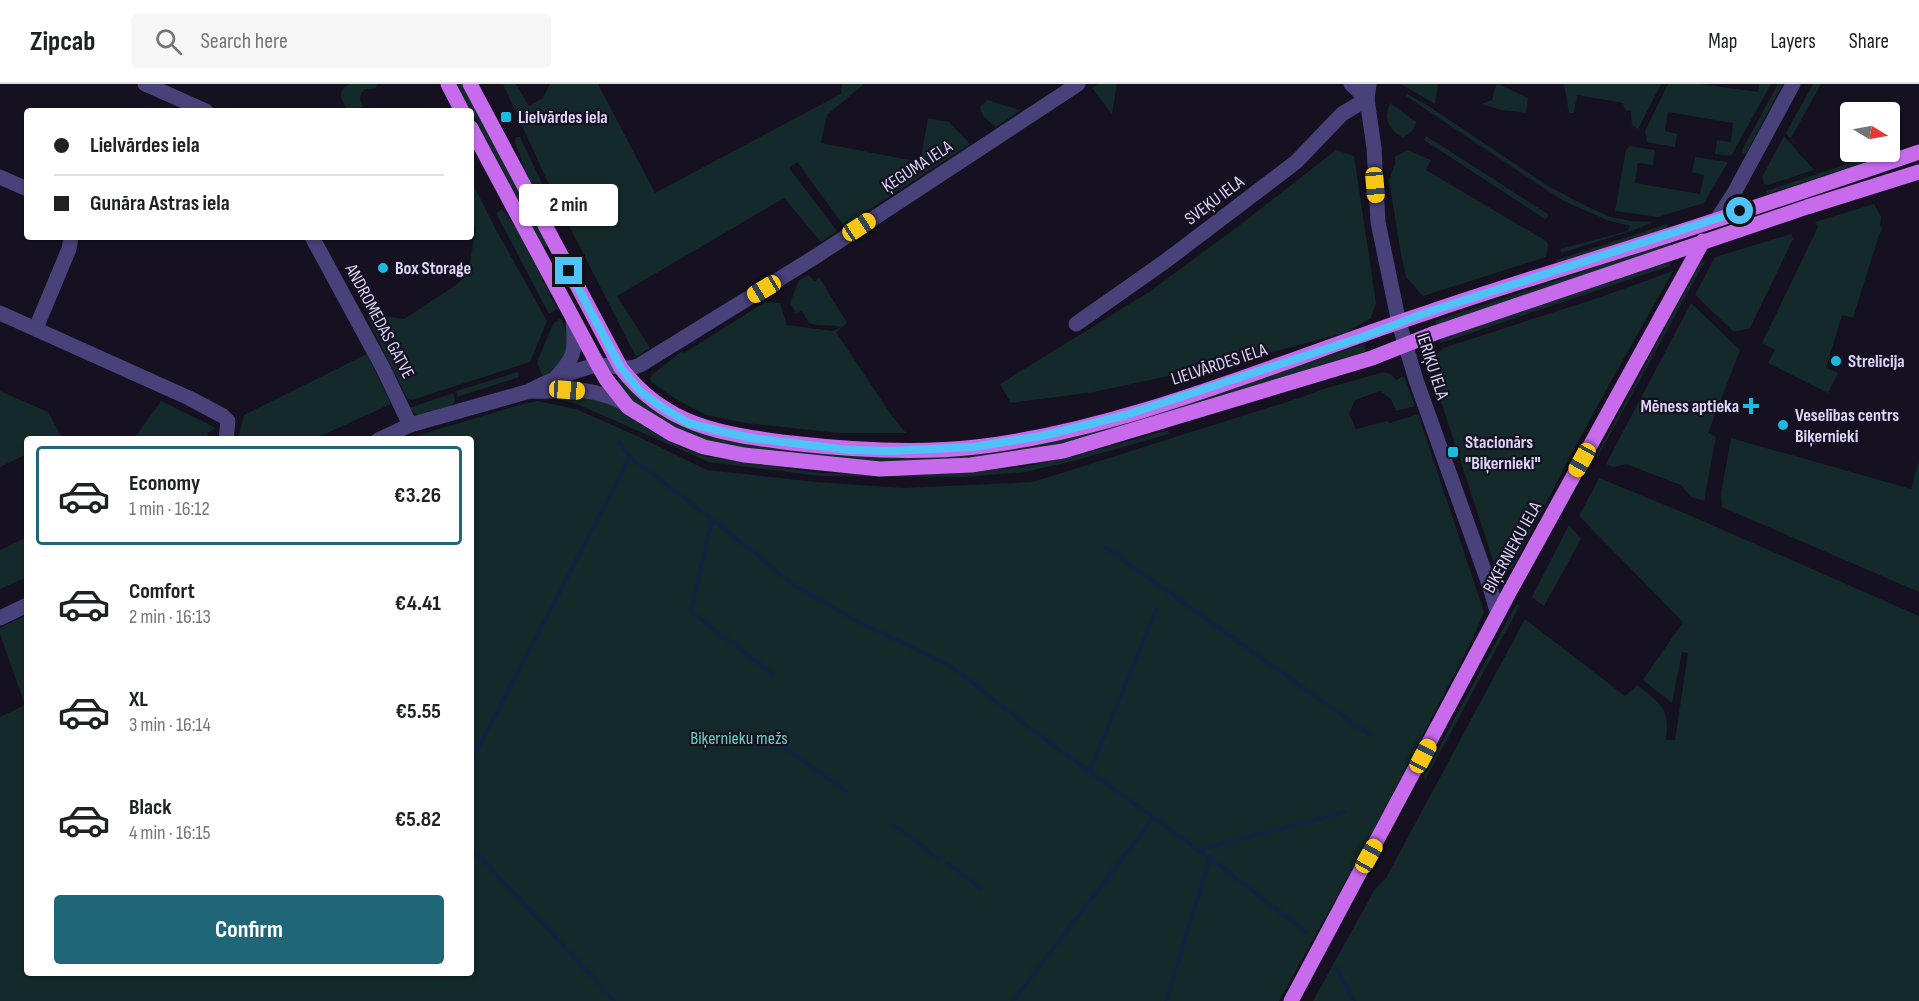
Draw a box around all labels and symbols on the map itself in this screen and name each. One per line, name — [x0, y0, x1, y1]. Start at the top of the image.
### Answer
north arrow — [1840, 102, 1900, 162]
place label: Lielvārdes iela — [518, 107, 608, 128]
marker: Lielvārdes iela — [499, 110, 513, 124]
street label: ĶEGUMA IELA — [878, 136, 957, 197]
car — [1364, 166, 1386, 204]
street label: SVEĶU IELA — [1181, 171, 1248, 229]
callout: 2 min — [520, 184, 618, 226]
route start — [1726, 197, 1753, 224]
car — [839, 210, 879, 244]
route end — [555, 257, 582, 284]
place label: Box Storage — [395, 258, 471, 279]
street label: ANDROMEDAS GATVE — [340, 259, 419, 382]
marker: Box Storage — [376, 261, 390, 275]
car — [744, 272, 784, 306]
street label: IERIĶU IELA — [1412, 330, 1453, 402]
street label: LIELVĀRDES IELA — [1169, 339, 1270, 390]
place label: Strelīcija — [1848, 351, 1905, 372]
marker: Strelīcija — [1829, 354, 1843, 368]
car — [548, 380, 586, 400]
place label: Mēness aptieka — [1640, 396, 1739, 417]
marker: Mēness aptieka — [1744, 399, 1758, 413]
place label: Veselības centrs Biķernieki — [1795, 405, 1899, 447]
marker: Veselības centrs Biķernieki — [1776, 418, 1790, 432]
place label: Stacionārs "Biķernieki" — [1465, 432, 1541, 474]
car — [1565, 440, 1599, 480]
marker: Stacionārs "Biķernieki" — [1446, 445, 1460, 459]
street label: BIĶERNIEKU IELA — [1479, 498, 1546, 597]
park label: Biķernieku mežs — [690, 728, 788, 749]
car — [1407, 736, 1439, 776]
car — [1352, 836, 1386, 876]

